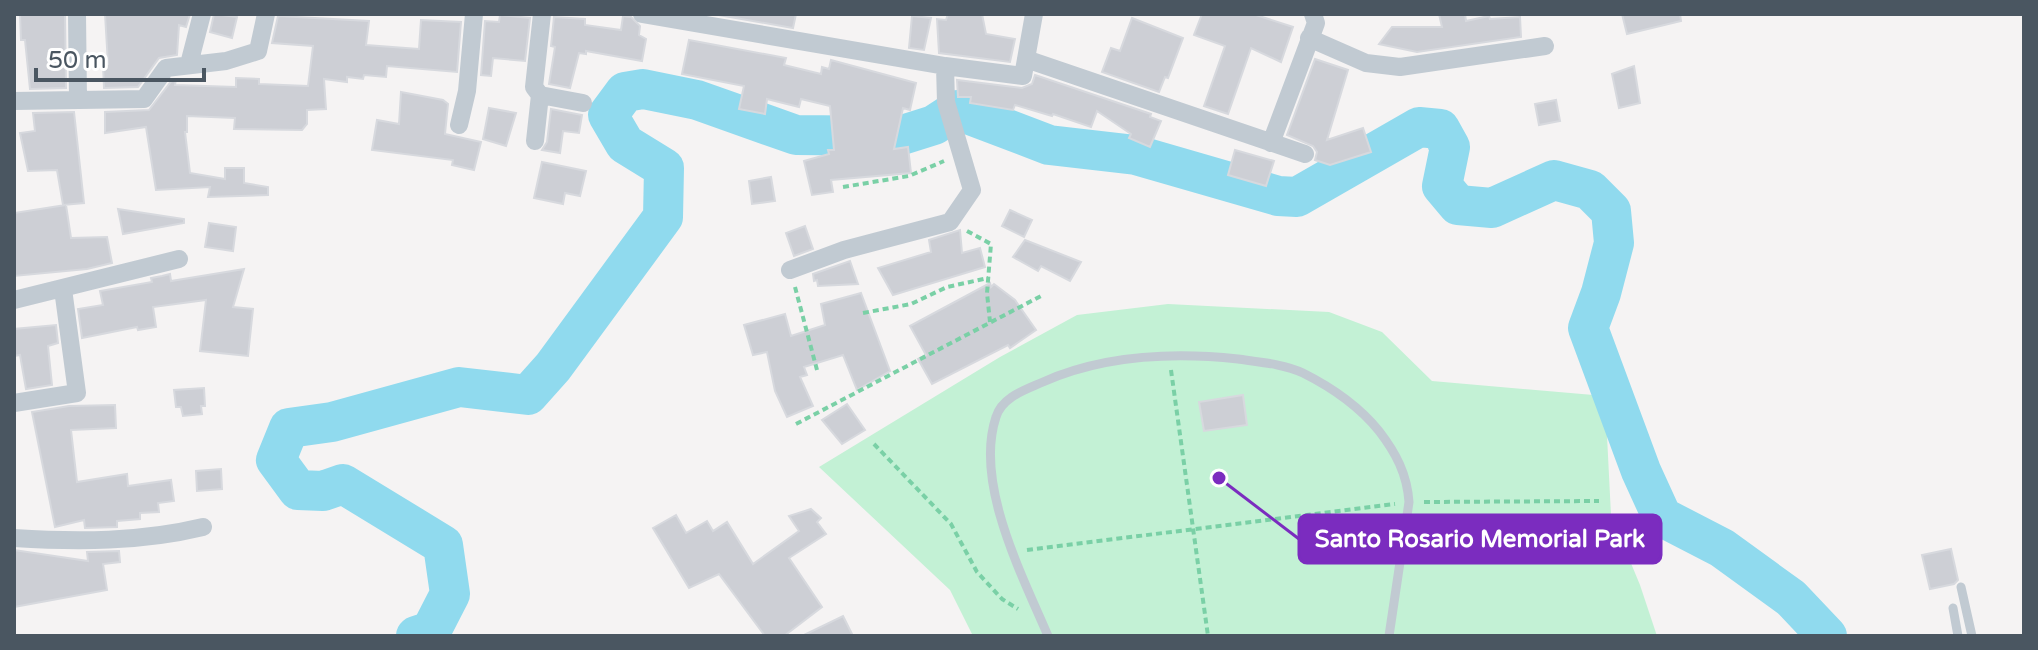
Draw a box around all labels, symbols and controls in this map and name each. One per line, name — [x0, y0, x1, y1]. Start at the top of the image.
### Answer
scale bar — [36, 32, 204, 82]
text: 50 m — [48, 46, 106, 75]
callout: Santo Rosario Memorial Park — [1299, 515, 1661, 563]
text: Santo Rosario Memorial Park — [1315, 525, 1645, 554]

